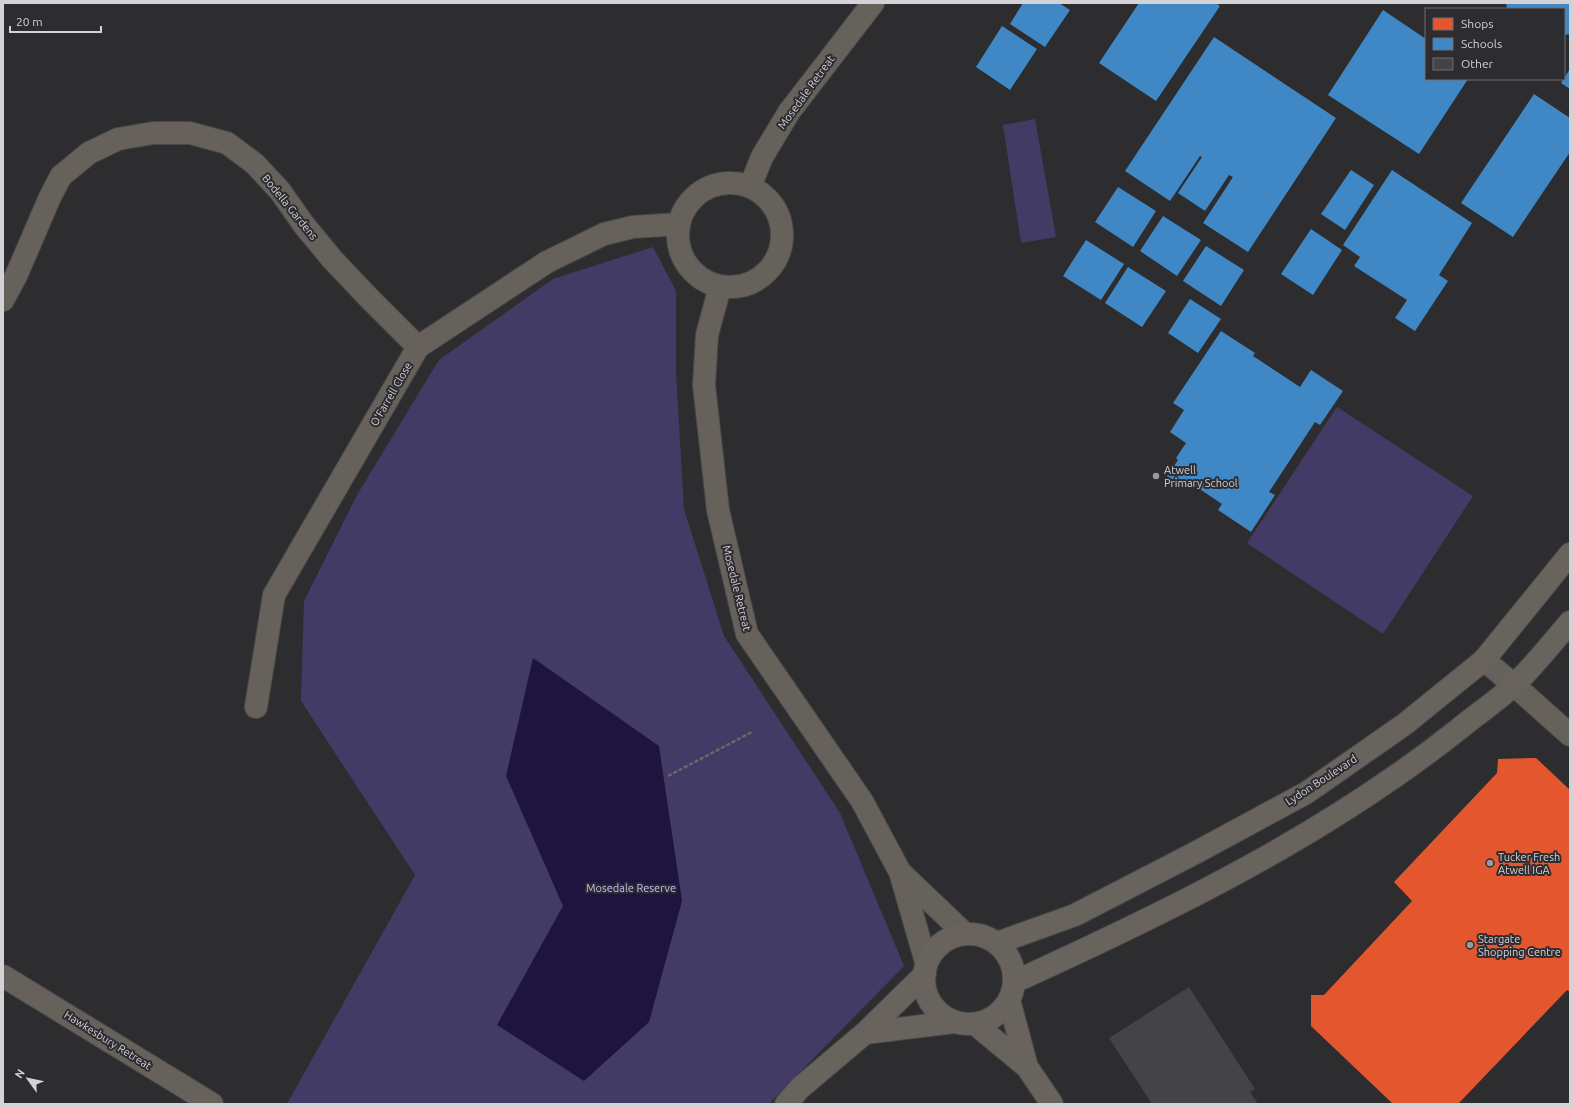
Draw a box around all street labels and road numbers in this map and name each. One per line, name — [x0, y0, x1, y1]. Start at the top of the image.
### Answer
street label: Mosedale Retreat — [775, 52, 837, 131]
street label: Bodella Gardens — [260, 172, 320, 242]
street label: O'Farrell Close — [368, 360, 414, 428]
street label: Mosedale Retreat — [721, 544, 754, 633]
street label: Lydon Boulevard — [1283, 752, 1359, 808]
street label: Hawkesbury Retreat — [62, 1008, 154, 1072]

